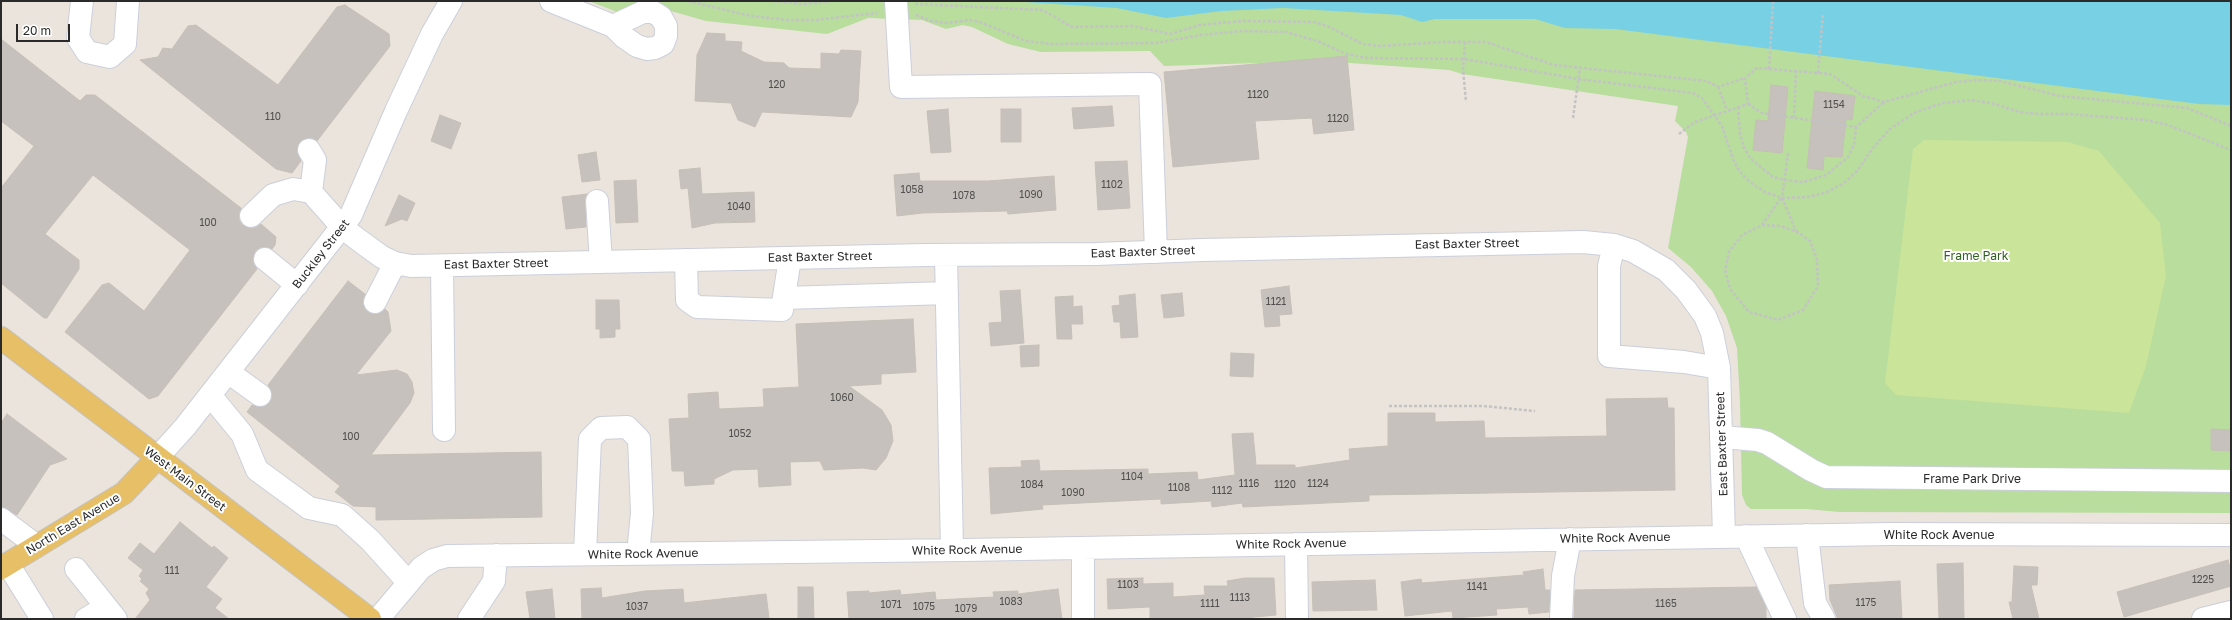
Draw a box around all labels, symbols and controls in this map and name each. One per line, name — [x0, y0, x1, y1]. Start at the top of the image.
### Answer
scale bar — [18, 16, 72, 42]
text: 20 m — [23, 23, 51, 38]
house number: 120 — [769, 79, 785, 91]
house number: 1120 — [1247, 89, 1269, 101]
house number: 1154 — [1823, 99, 1845, 111]
house number: 110 — [265, 111, 281, 123]
house number: 1120 — [1327, 113, 1349, 125]
house number: 1102 — [1101, 179, 1123, 191]
house number: 1058 — [901, 184, 923, 196]
house number: 1090 — [1019, 189, 1043, 201]
house number: 1078 — [953, 190, 975, 202]
house number: 1040 — [727, 201, 751, 213]
street label: Buckley Street — [289, 216, 353, 292]
house number: 100 — [199, 217, 217, 229]
street label: East Baxter Street — [1415, 236, 1519, 252]
street label: East Baxter Street — [1090, 243, 1196, 261]
street label: East Baxter Street — [768, 249, 872, 265]
park label: Frame Park — [1943, 249, 2009, 263]
street label: East Baxter Street — [444, 256, 548, 272]
house number: 1121 — [1266, 296, 1286, 308]
street label: East Baxter Street — [1713, 391, 1731, 497]
house number: 1060 — [830, 392, 854, 404]
house number: 1052 — [729, 428, 751, 440]
house number: 100 — [342, 431, 360, 443]
street label: West Main Street — [141, 444, 229, 514]
house number: 1104 — [1121, 471, 1143, 483]
street label: Frame Park Drive — [1923, 472, 2021, 486]
house number: 1116 — [1239, 478, 1259, 490]
house number: 1124 — [1307, 478, 1329, 490]
house number: 1084 — [1020, 479, 1044, 491]
house number: 1120 — [1274, 479, 1296, 491]
house number: 1108 — [1168, 482, 1190, 494]
house number: 1112 — [1212, 485, 1232, 497]
house number: 1090 — [1061, 487, 1085, 499]
street label: North East Avenue — [23, 490, 123, 558]
street label: White Rock Avenue — [1884, 528, 1994, 542]
street label: White Rock Avenue — [1559, 530, 1671, 546]
street label: White Rock Avenue — [1235, 536, 1347, 552]
street label: White Rock Avenue — [911, 542, 1023, 558]
street label: White Rock Avenue — [587, 546, 699, 562]
house number: 111 — [165, 565, 179, 577]
house number: 1225 — [2192, 574, 2214, 586]
house number: 1103 — [1117, 579, 1139, 591]
house number: 1141 — [1467, 581, 1487, 593]
house number: 1113 — [1230, 592, 1250, 604]
house number: 1083 — [1000, 596, 1022, 608]
house number: 1175 — [1856, 597, 1876, 609]
house number: 1111 — [1200, 598, 1220, 610]
house number: 1165 — [1655, 598, 1677, 610]
house number: 1071 — [880, 599, 902, 611]
house number: 1037 — [626, 601, 648, 613]
house number: 1075 — [913, 601, 935, 613]
house number: 1079 — [955, 603, 977, 615]

